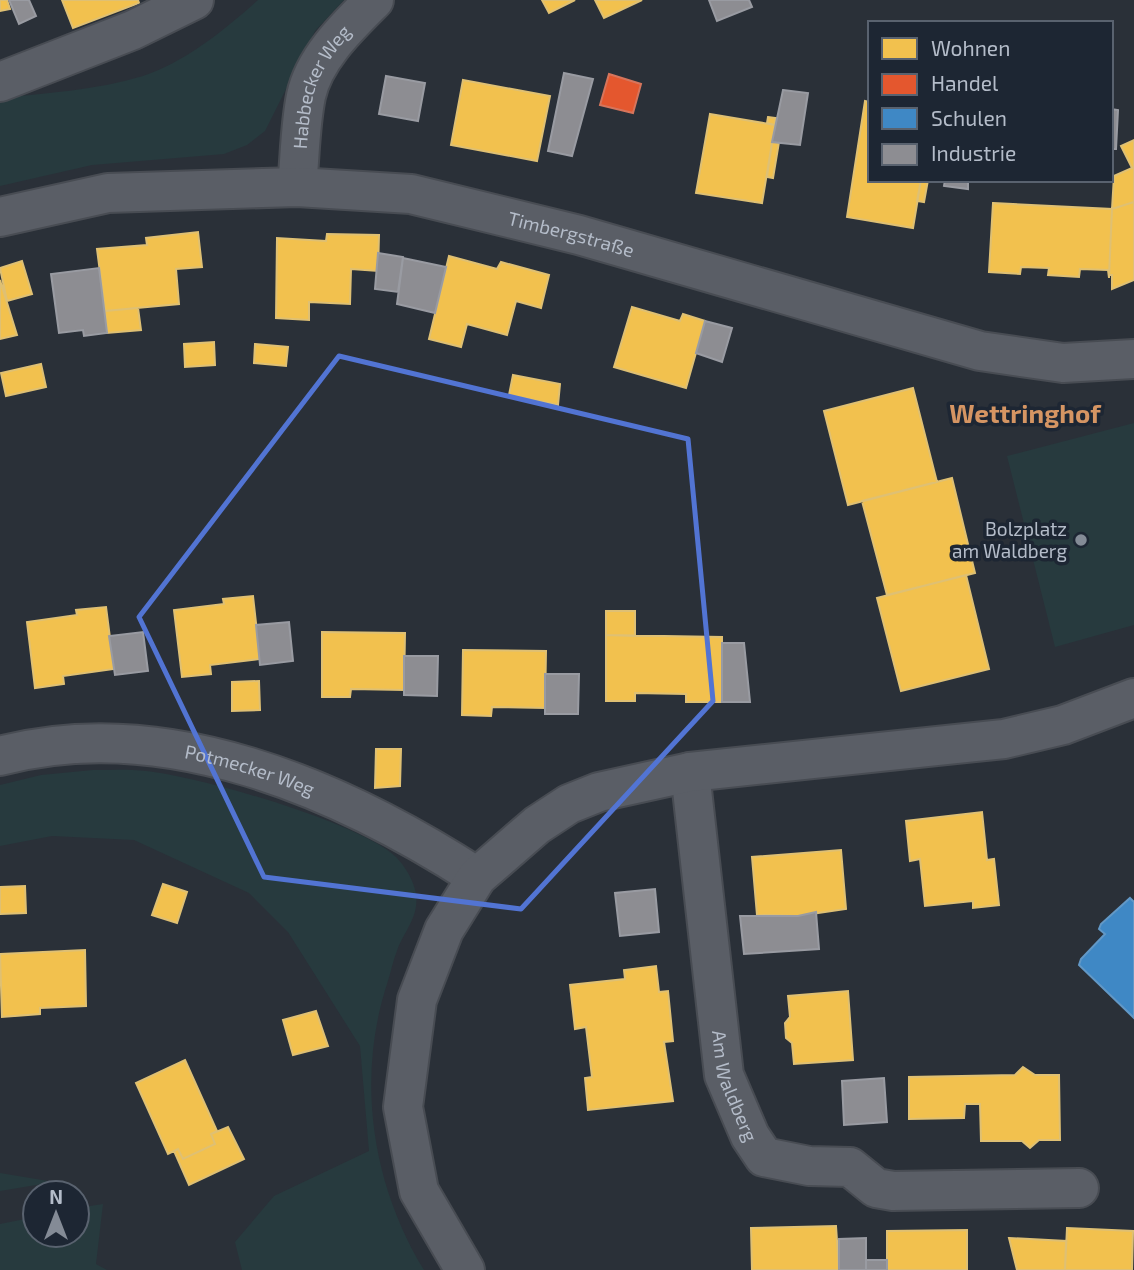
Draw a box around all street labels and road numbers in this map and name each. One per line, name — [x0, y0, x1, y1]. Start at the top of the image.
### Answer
street label: Habbecker Weg — [288, 19, 355, 150]
street label: Timbergstraße — [506, 206, 637, 261]
street label: Potmecker Weg — [183, 739, 319, 800]
street label: Am Waldberg — [708, 1029, 763, 1145]

